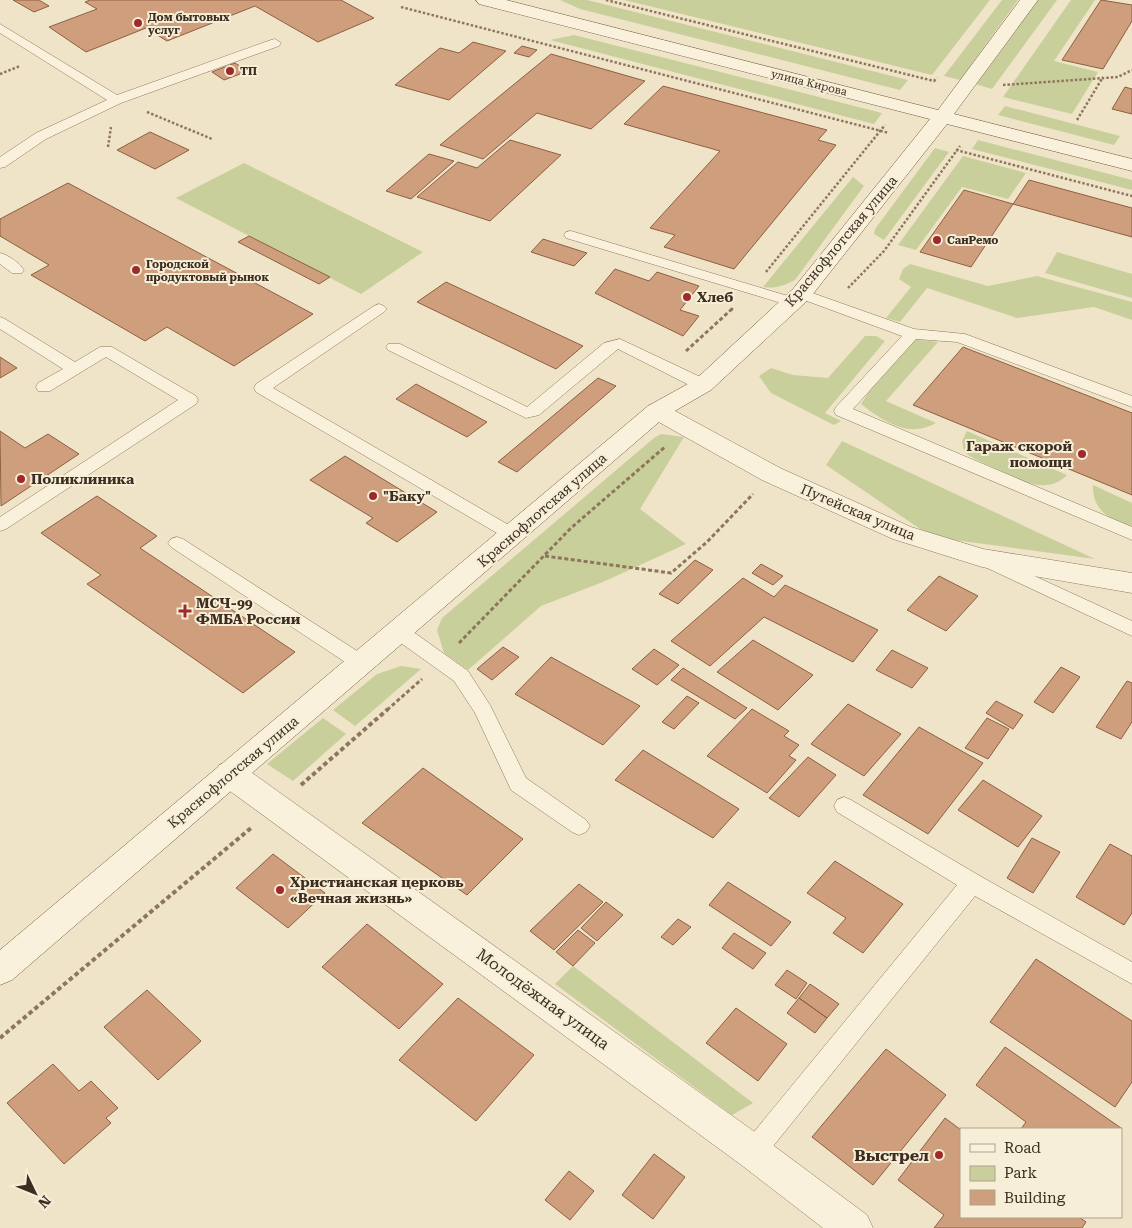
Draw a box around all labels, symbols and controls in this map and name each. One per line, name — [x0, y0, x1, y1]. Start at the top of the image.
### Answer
place label: Дом бытовых услуг — [148, 11, 230, 37]
marker: Дом бытовых услуг — [132, 17, 144, 29]
marker: ТП — [224, 65, 236, 77]
place label: ТП — [240, 65, 257, 78]
street label: улица Кирова — [770, 67, 848, 99]
street label: Краснофлотская улица — [782, 172, 901, 310]
marker: СанРемо — [931, 234, 943, 246]
place label: СанРемо — [947, 234, 998, 247]
place label: Городской продуктовый рынок — [146, 258, 269, 284]
marker: Городской продуктовый рынок — [130, 264, 142, 276]
place label: Хлеб — [697, 289, 733, 305]
marker: Хлеб — [681, 291, 693, 303]
place label: Гараж скорой помощи — [966, 438, 1072, 470]
marker: Гараж скорой помощи — [1076, 448, 1088, 460]
street label: Краснофлотская улица — [474, 449, 610, 570]
place label: Поликлиника — [31, 471, 135, 487]
marker: Поликлиника — [15, 473, 27, 485]
street label: Путейская улица — [798, 481, 918, 543]
place label: "Баку" — [383, 488, 431, 504]
marker: "Баку" — [367, 490, 379, 502]
place label: МСЧ-99 ФМБА России — [196, 595, 301, 627]
marker: МСЧ-99 ФМБА России — [178, 604, 192, 618]
street label: Краснофлотская улица — [164, 712, 302, 831]
place label: Христианская церковь «Вечная жизнь» — [290, 874, 464, 906]
marker: Христианская церковь «Вечная жизнь» — [274, 884, 286, 896]
street label: Молодёжная улица — [473, 945, 613, 1054]
legend — [960, 1128, 1122, 1218]
text: Road — [1004, 1139, 1041, 1157]
place label: Выстрел — [854, 1146, 929, 1165]
marker: Выстрел — [933, 1149, 945, 1161]
text: Park — [1004, 1164, 1038, 1182]
north arrow — [10, 1168, 60, 1218]
text: Building — [1004, 1189, 1066, 1207]
text: N — [35, 1192, 54, 1211]

